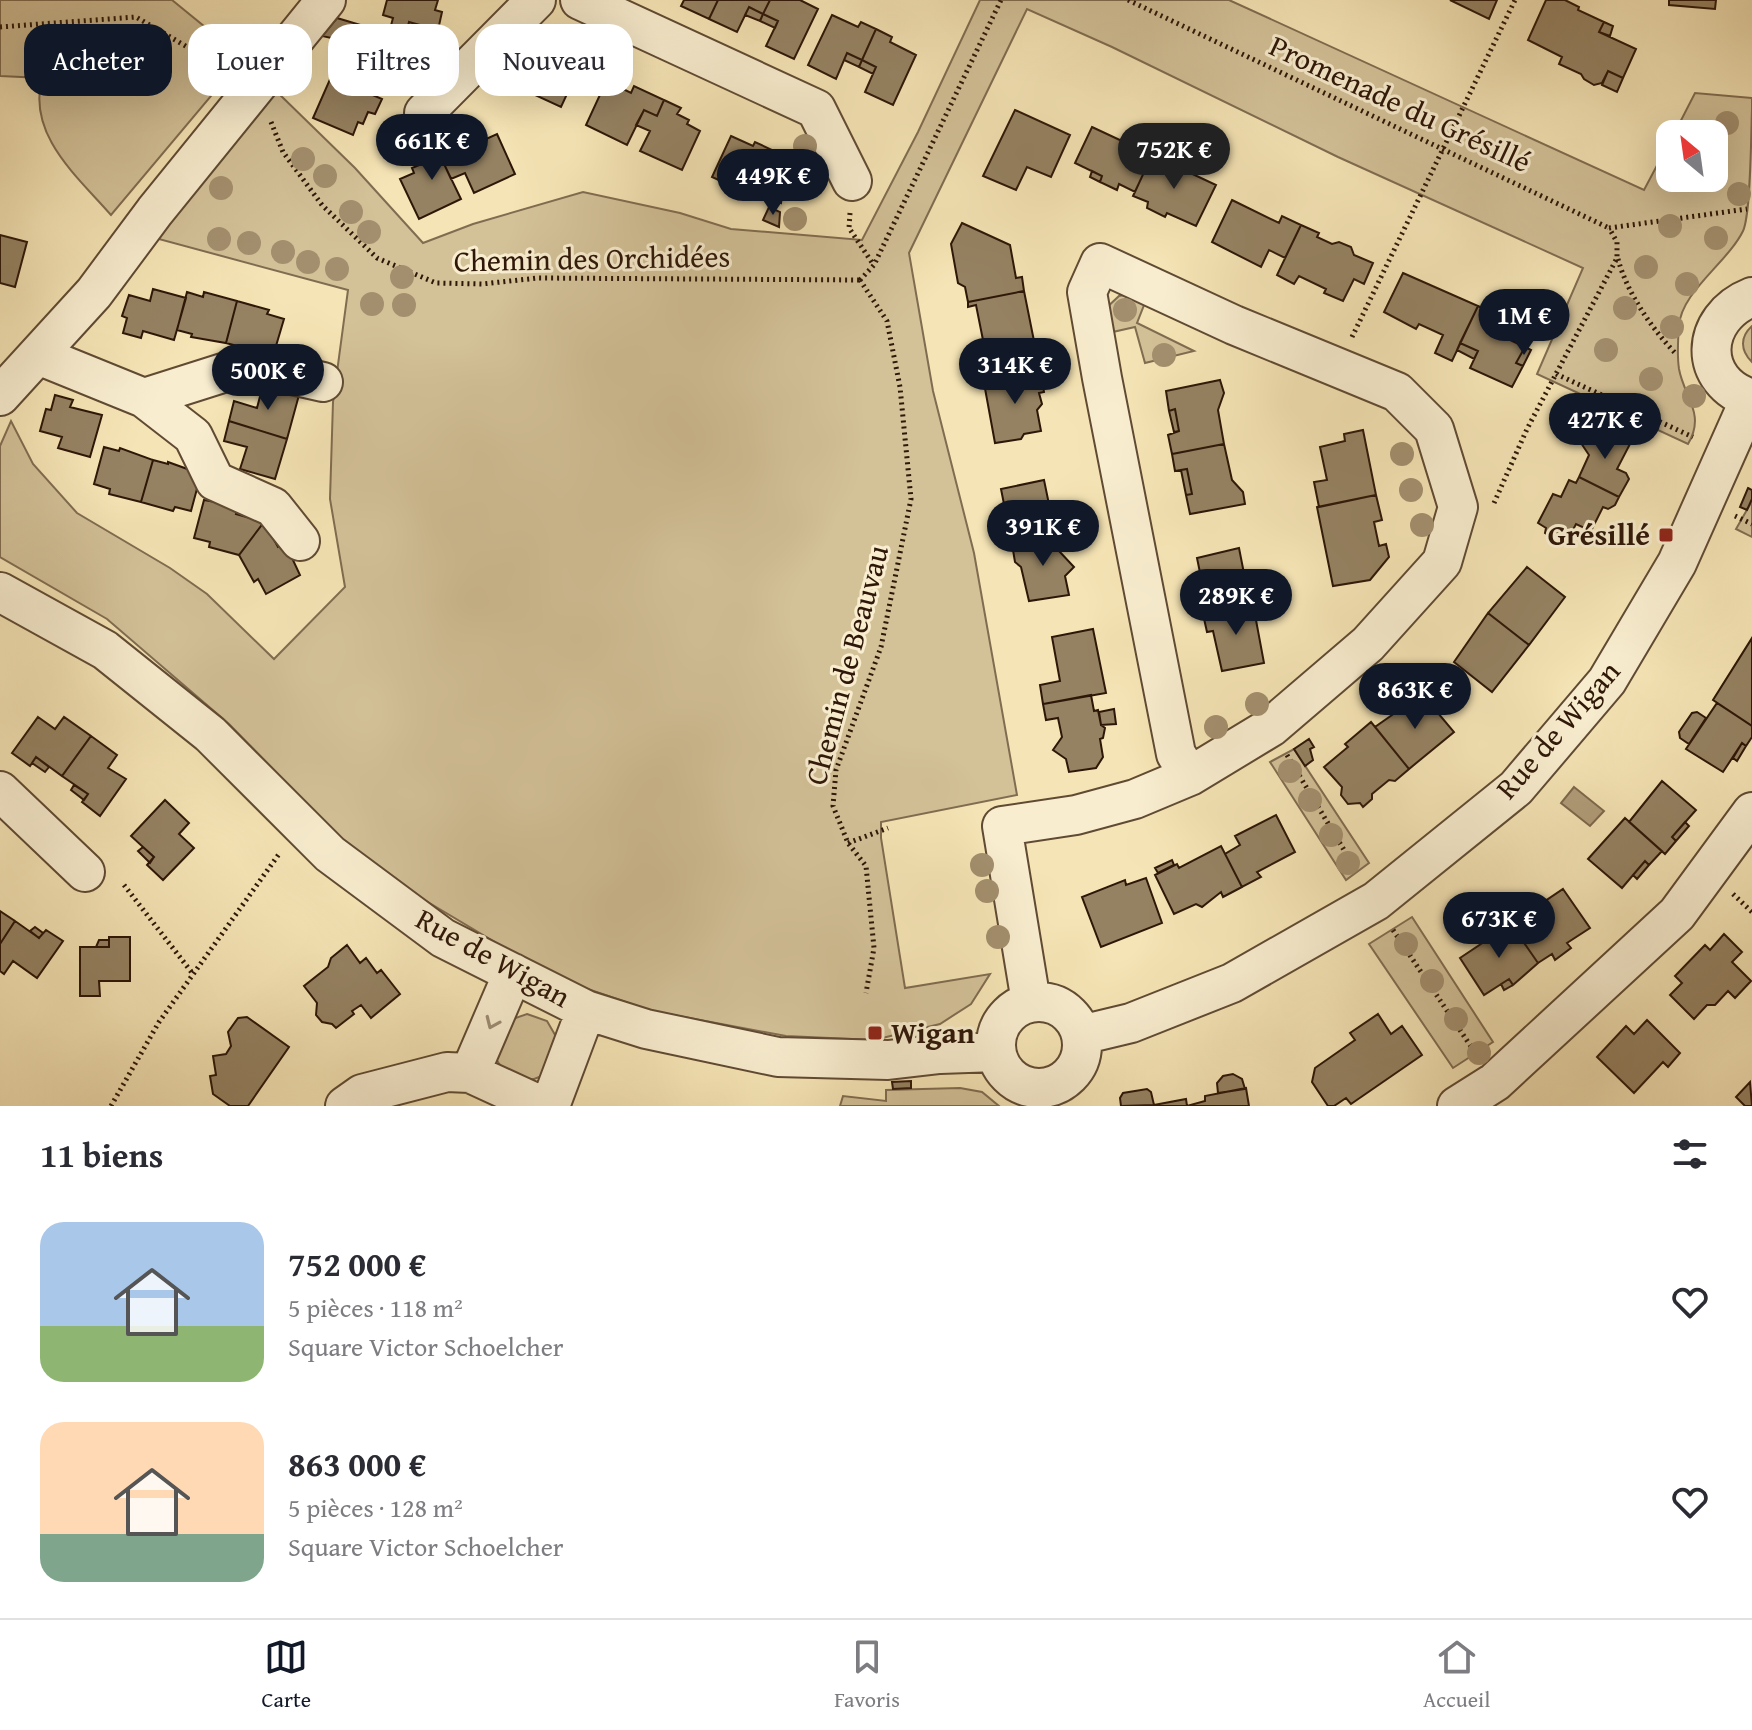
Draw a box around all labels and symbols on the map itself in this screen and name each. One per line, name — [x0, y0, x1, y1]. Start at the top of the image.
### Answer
street label: Promenade du Grésillé — [1262, 23, 1538, 183]
pin: 661K € — [367, 114, 497, 182]
north arrow — [1656, 120, 1728, 192]
pin: 752K € — [1109, 123, 1239, 191]
pin: 449K € — [708, 149, 838, 217]
street label: Chemin des Orchidées — [453, 234, 731, 282]
pin: 1M € — [1477, 289, 1571, 357]
pin: 314K € — [950, 338, 1080, 406]
pin: 500K € — [203, 344, 333, 412]
pin: 427K € — [1540, 393, 1670, 461]
pin: 391K € — [978, 500, 1108, 568]
place label: Grésillé — [1548, 512, 1650, 556]
marker: Grésillé — [1657, 526, 1675, 544]
street label: Chemin de Beauvau — [793, 539, 899, 790]
pin: 289K € — [1171, 569, 1301, 637]
street label: Rue de Wigan — [1485, 650, 1630, 808]
pin: 863K € — [1350, 663, 1480, 731]
pin: 673K € — [1434, 892, 1564, 960]
street label: Rue de Wigan — [408, 896, 579, 1018]
place label: Wigan — [891, 1010, 975, 1054]
one-way arrow — [486, 1015, 502, 1029]
marker: Wigan — [866, 1024, 884, 1042]

